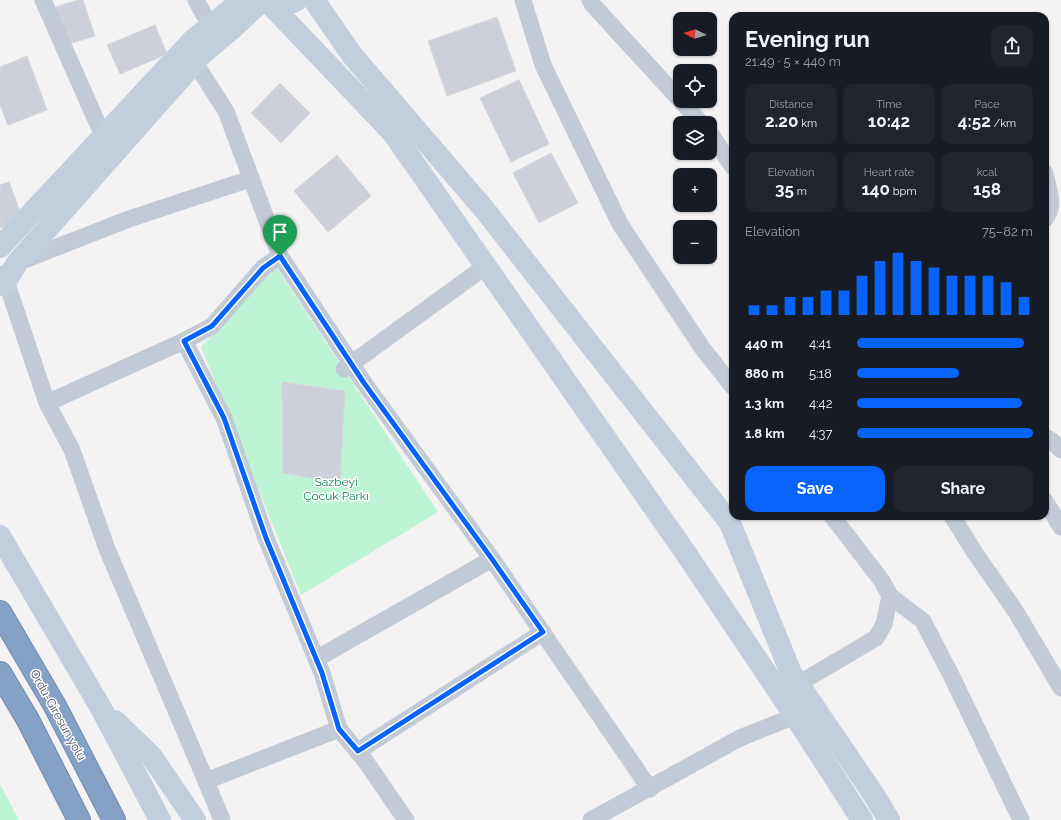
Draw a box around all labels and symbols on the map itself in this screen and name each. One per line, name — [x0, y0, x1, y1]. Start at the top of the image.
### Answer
north arrow — [673, 12, 717, 56]
pin — [263, 215, 297, 256]
park label: Sazbeyi Çocuk Parkı — [303, 475, 369, 503]
street label: Ordu-Giresun yolu — [27, 667, 89, 763]

